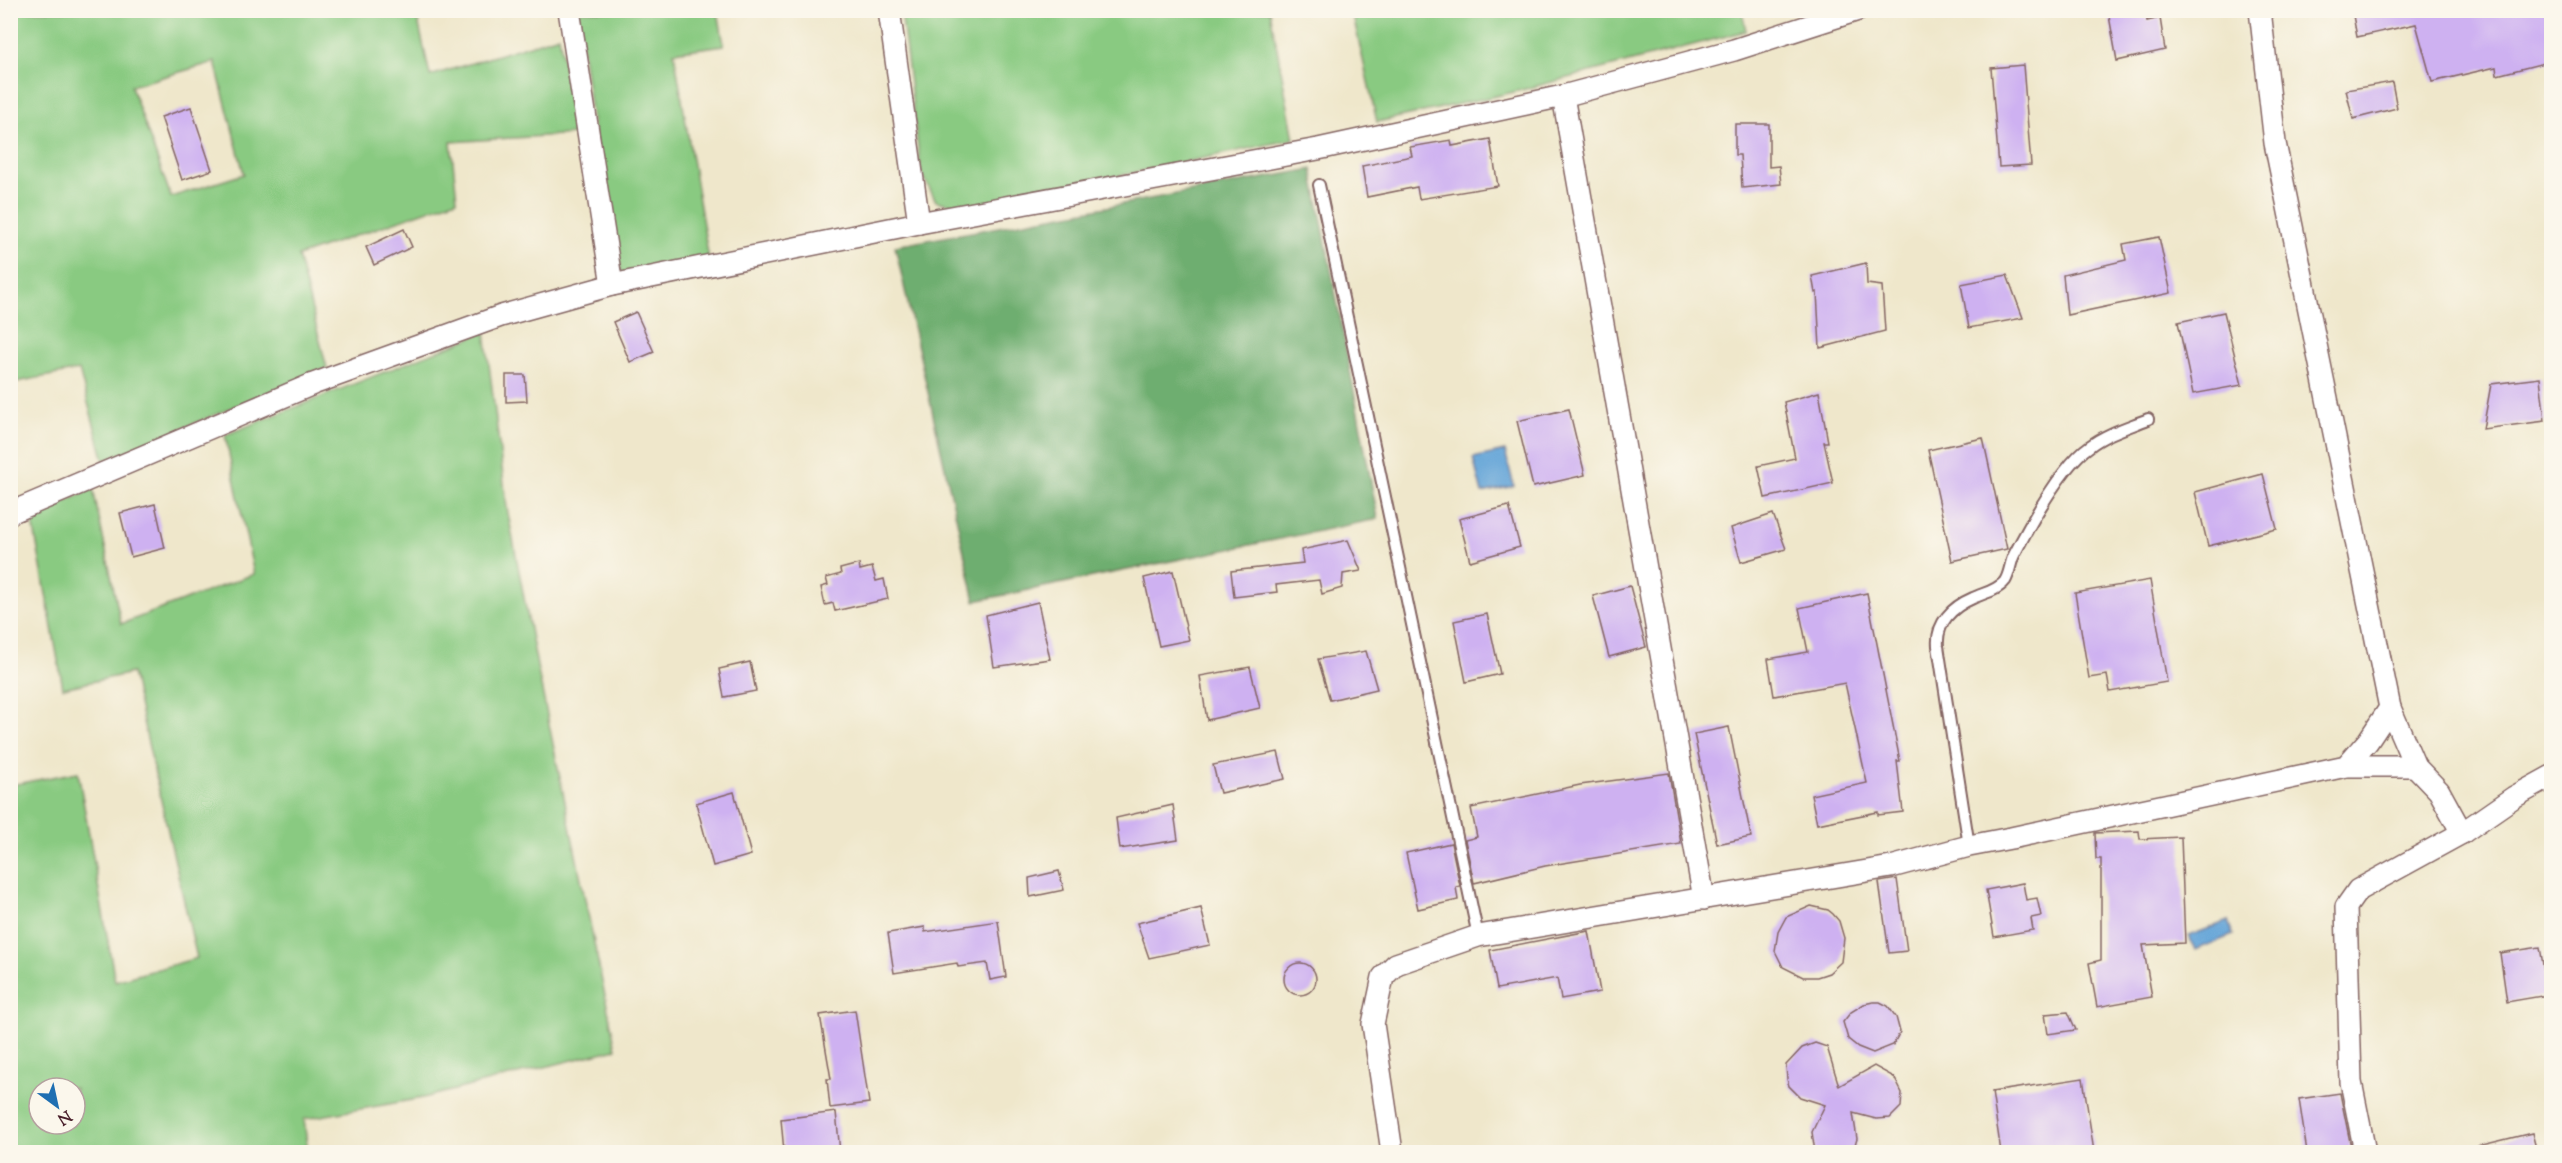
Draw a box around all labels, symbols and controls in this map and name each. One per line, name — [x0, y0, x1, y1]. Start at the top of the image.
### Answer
north arrow — [27, 1076, 87, 1136]
text: N — [52, 1103, 75, 1130]

